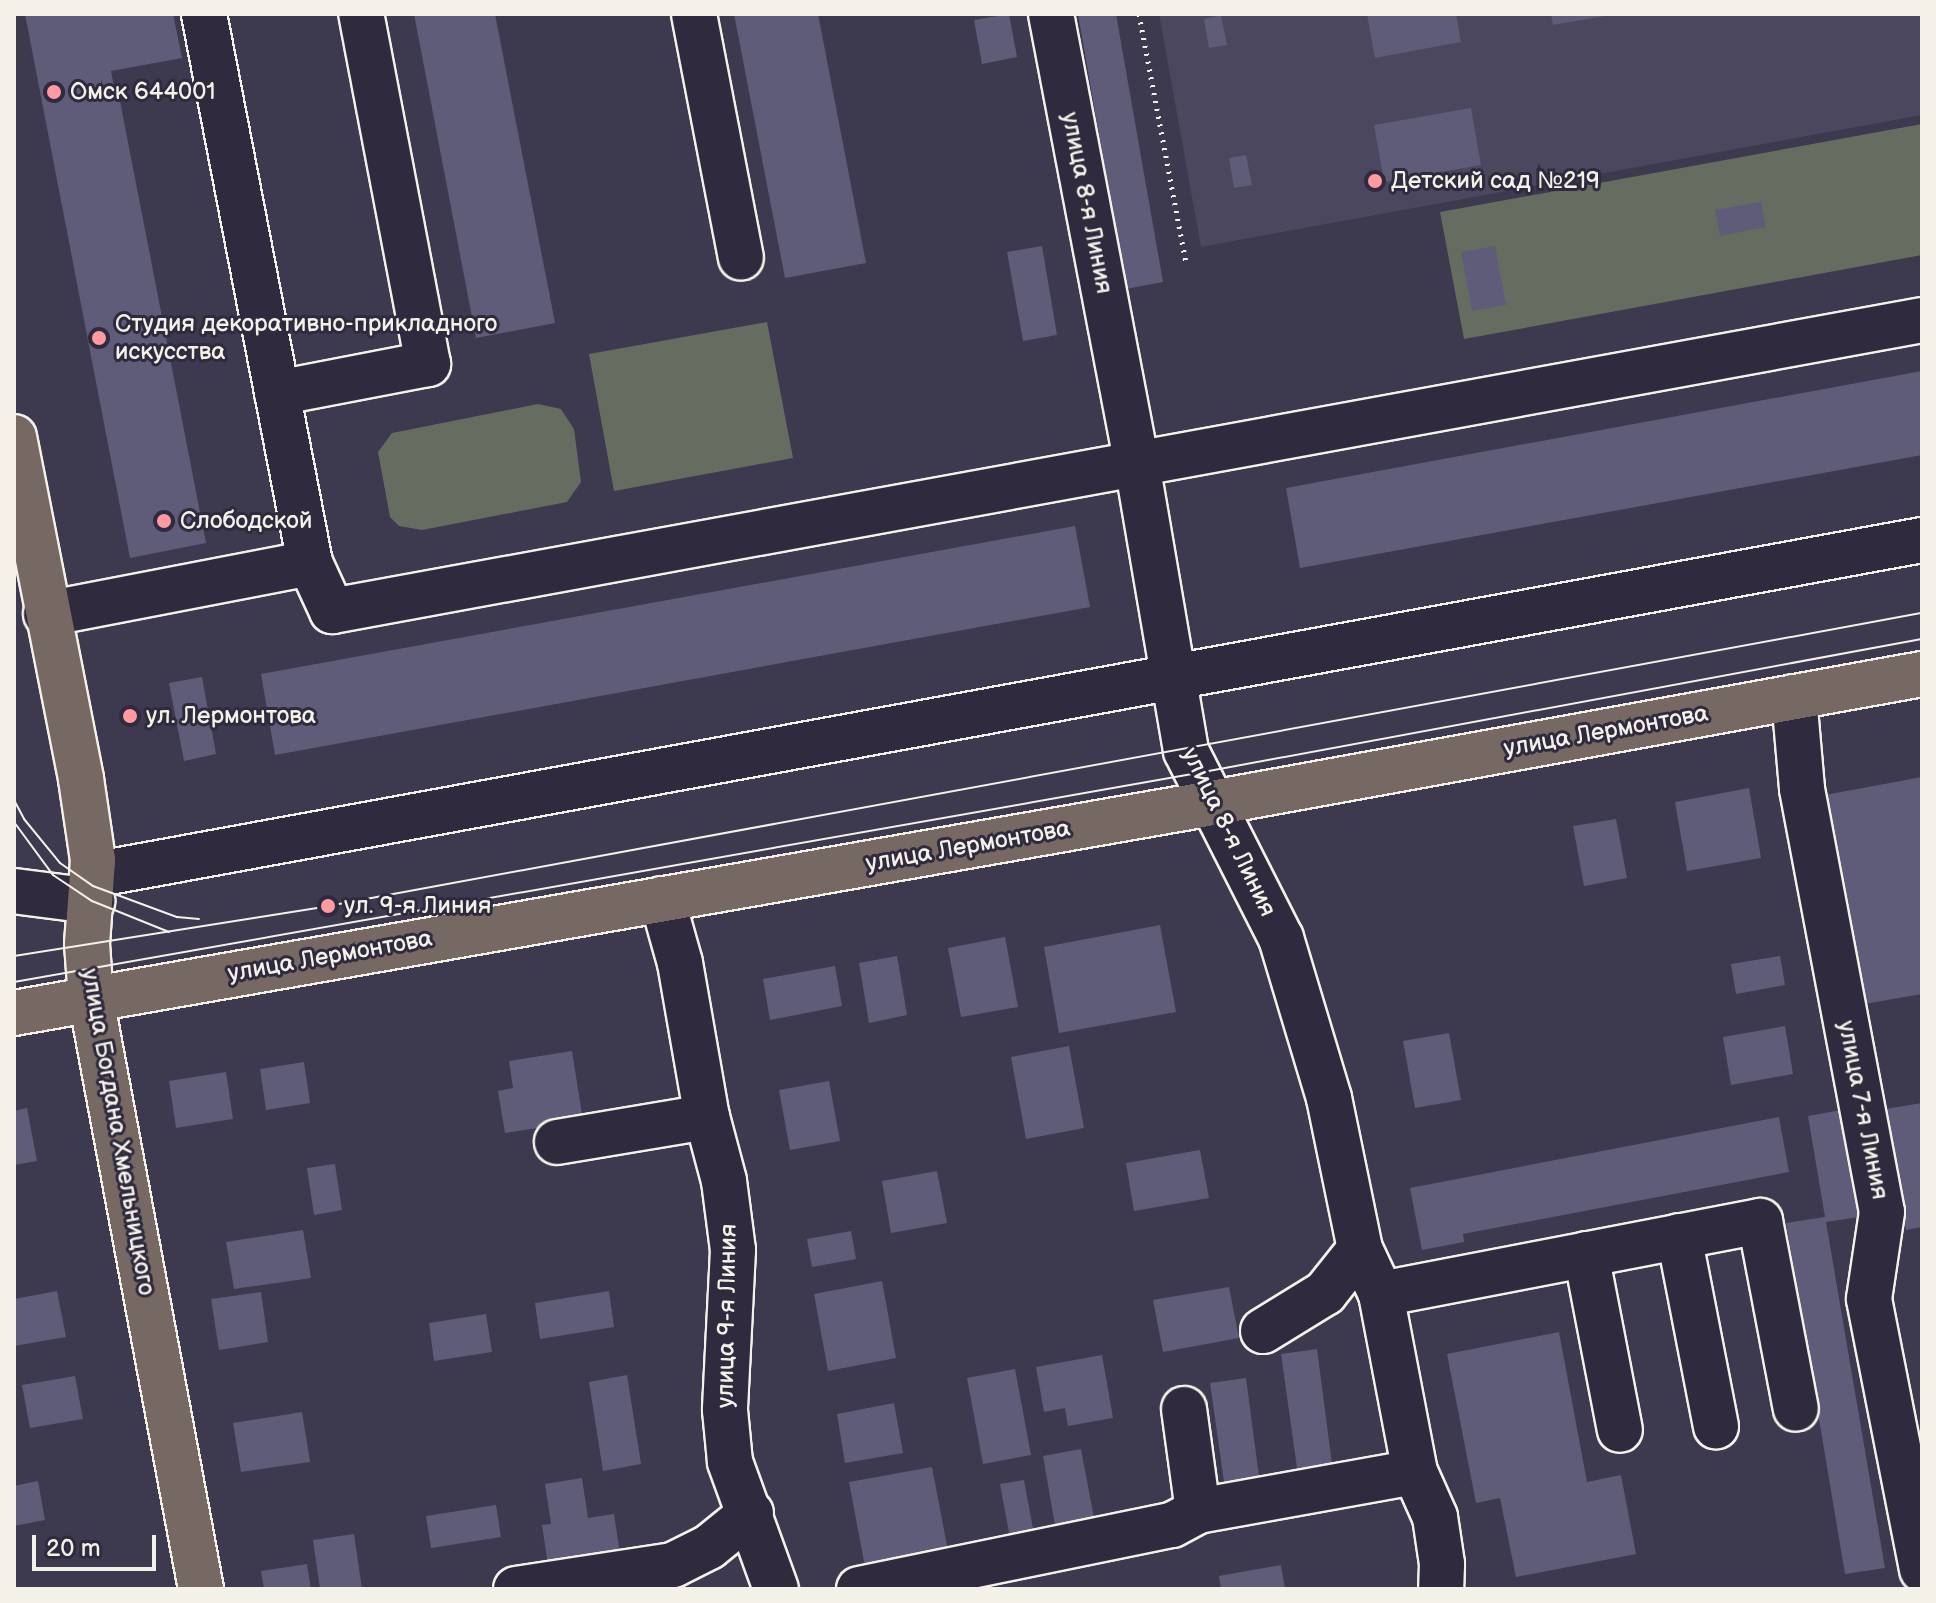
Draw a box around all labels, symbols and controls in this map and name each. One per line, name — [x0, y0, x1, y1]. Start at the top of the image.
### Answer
place label: Омск 644001 — [70, 78, 216, 106]
marker: Омск 644001 — [45, 83, 63, 101]
street label: улица 8-я Линия — [1055, 110, 1119, 296]
place label: Детский сад №219 — [1391, 167, 1600, 195]
marker: Детский сад №219 — [1366, 172, 1384, 190]
place label: Студия декоративно-прикладного искусства — [115, 310, 497, 366]
marker: Студия декоративно-прикладного искусства — [90, 329, 108, 347]
place label: Слободской — [180, 507, 312, 535]
marker: Слободской — [155, 512, 173, 530]
street label: улица Лермонтова — [1502, 699, 1710, 763]
place label: ул. Лермонтова — [146, 702, 316, 730]
marker: ул. Лермонтова — [121, 707, 139, 725]
street label: улица 8-я Линия — [1176, 743, 1282, 921]
street label: улица Лермонтова — [864, 814, 1072, 878]
place label: ул. 9-я Линия — [344, 892, 491, 920]
marker: ул. 9-я Линия — [319, 897, 337, 915]
street label: улица Лермонтова — [226, 924, 434, 988]
street label: улица Богдана Хмельницкого — [75, 967, 161, 1297]
street label: улица 7-я Линия — [1831, 1018, 1895, 1202]
street label: улица 9-я Линия — [711, 1224, 743, 1408]
scale bar — [36, 1519, 160, 1569]
text: 20 m — [46, 1534, 101, 1563]

